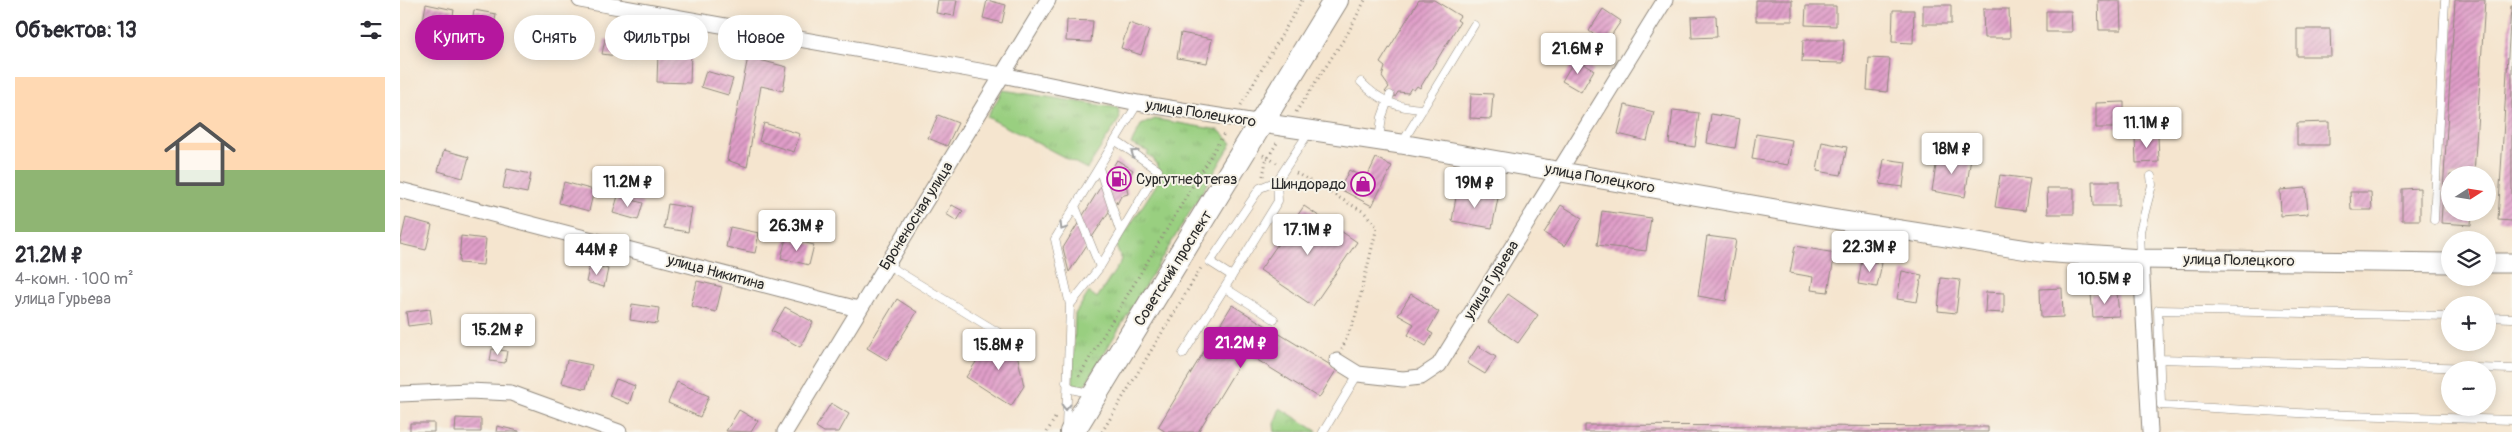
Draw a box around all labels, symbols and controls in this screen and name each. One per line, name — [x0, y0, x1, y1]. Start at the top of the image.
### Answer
chip: Купить — [415, 15, 504, 60]
chip: Снять — [514, 15, 595, 60]
chip: Фильтры — [605, 15, 708, 60]
chip: Новое — [718, 15, 803, 60]
icon: filters — [357, 16, 385, 44]
text: Объектов: 13 — [15, 17, 137, 44]
pin: 21.6M ₽ — [1532, 32, 1624, 75]
text: 21.6M ₽ — [1552, 39, 1604, 59]
street label: улица Полецкого — [1143, 95, 1257, 132]
pin: 11.1M ₽ — [2101, 106, 2193, 149]
icon: home — [155, 109, 245, 199]
text: 11.1M ₽ — [2124, 113, 2170, 133]
pin: 18M ₽ — [1917, 132, 1987, 175]
text: 18M ₽ — [1933, 139, 1971, 159]
one-way arrow — [1130, 150, 1140, 159]
street label: Броненосная улица — [875, 159, 957, 274]
street label: улица Полецкого — [1542, 159, 1656, 198]
pin: 11.2M ₽ — [582, 166, 674, 208]
fuel station icon: Сургутнефтегаз — [1106, 166, 1132, 192]
pin: 19M ₽ — [1440, 166, 1510, 209]
north arrow — [2441, 166, 2496, 221]
map controls — [2441, 166, 2496, 416]
place label: Сургутнефтегаз — [1136, 170, 1237, 189]
shop icon: Шиндорадо — [1350, 171, 1376, 197]
text: 11.2M ₽ — [603, 172, 653, 192]
text: 19M ₽ — [1455, 173, 1495, 193]
place label: Шиндорадо — [1271, 175, 1346, 194]
street label: Советский проспект — [1130, 207, 1217, 330]
pin: 26.3M ₽ — [751, 210, 843, 252]
pin: 17.1M ₽ — [1262, 214, 1354, 256]
text: 26.3M ₽ — [769, 216, 825, 236]
text: 17.1M ₽ — [1283, 220, 1333, 240]
one-way arrow — [1059, 221, 1069, 230]
pin: 22.3M ₽ — [1824, 230, 1916, 273]
button: layers — [2441, 231, 2496, 286]
pin: 44M ₽ — [562, 234, 632, 276]
street label: улица Гурьева — [1459, 237, 1523, 324]
text: 22.3M ₽ — [1843, 237, 1897, 257]
text: 44M ₽ — [575, 240, 619, 260]
text: 21.2M ₽ — [15, 242, 84, 269]
street label: улица Никитина — [664, 250, 767, 295]
street label: улица Полецкого — [2182, 250, 2295, 271]
pin: 10.5M ₽ — [2059, 262, 2151, 305]
text: 4-комн. · 100 m² — [15, 269, 133, 289]
text: 10.5M ₽ — [2078, 269, 2132, 289]
text: улица Гурьева — [15, 289, 111, 309]
button: + — [2441, 296, 2496, 351]
pin: 15.2M ₽ — [452, 314, 544, 356]
text: 15.2M ₽ — [472, 320, 524, 340]
pin: 21.2M ₽ — [1195, 326, 1287, 369]
pin: 15.8M ₽ — [953, 328, 1045, 371]
text: 21.2M ₽ — [1215, 333, 1267, 353]
text: 15.8M ₽ — [973, 335, 1025, 355]
button: − — [2441, 361, 2496, 416]
one-way arrow — [1061, 404, 1071, 411]

